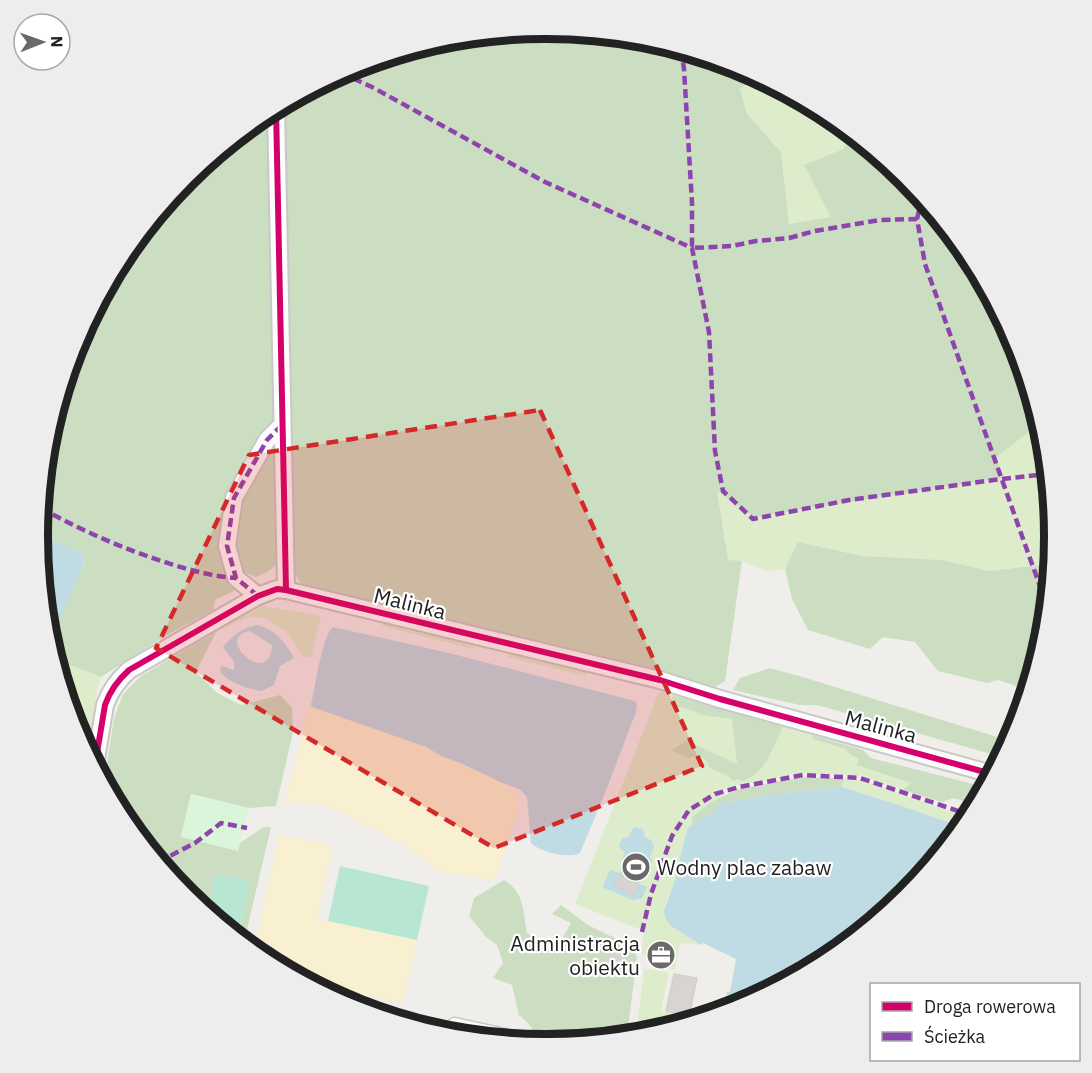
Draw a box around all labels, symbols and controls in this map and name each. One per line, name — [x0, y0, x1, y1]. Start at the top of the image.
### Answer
north arrow — [12, 12, 72, 72]
text: N — [47, 36, 67, 48]
street label: Malinka — [371, 581, 449, 625]
street label: Malinka — [842, 703, 920, 749]
sports icon: Wodny plac zabaw — [620, 851, 652, 883]
place label: Wodny plac zabaw — [657, 853, 832, 881]
place label: Administracja obiektu — [510, 929, 640, 981]
office icon: Administracja obiektu — [645, 939, 677, 971]
legend — [870, 983, 1080, 1061]
text: Droga rowerowa — [924, 995, 1056, 1018]
text: Ścieżka — [924, 1025, 986, 1048]

